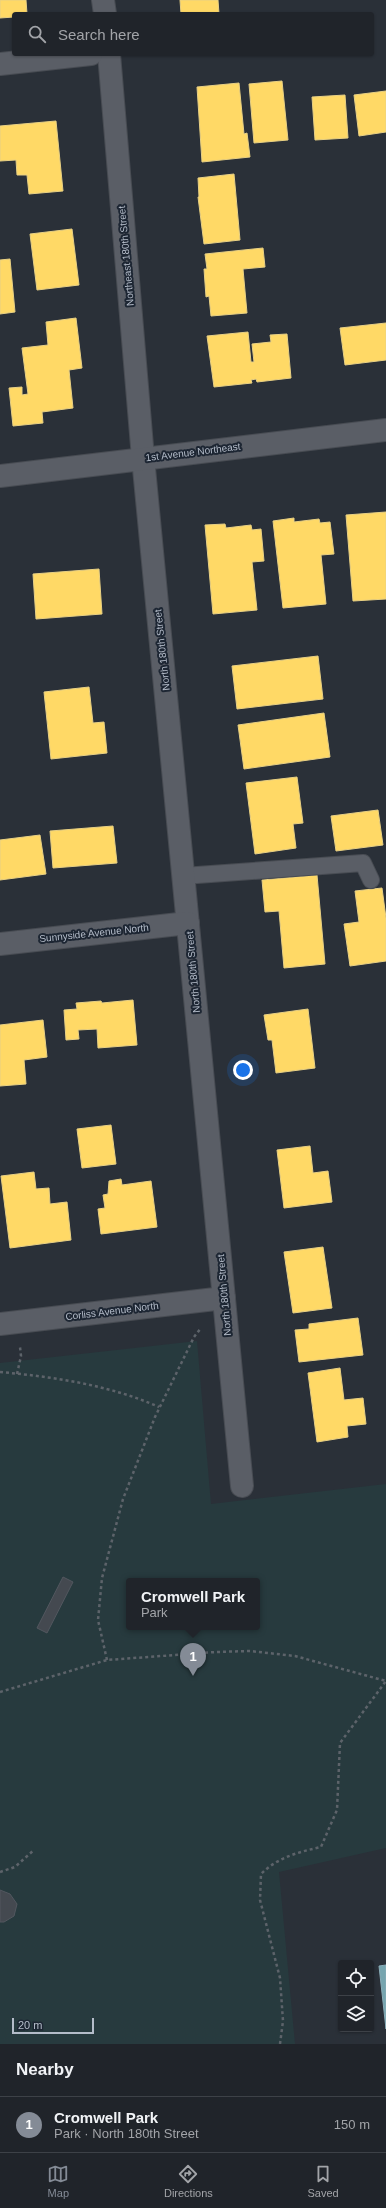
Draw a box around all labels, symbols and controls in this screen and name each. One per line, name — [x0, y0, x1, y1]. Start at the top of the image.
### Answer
search box — [12, 12, 374, 56]
icon: search — [26, 23, 48, 45]
text: Search here — [58, 26, 140, 43]
street label: Northeast 180th Street — [116, 205, 136, 307]
street label: 1st Avenue Northeast — [145, 441, 241, 463]
street label: North 180th Street — [152, 609, 172, 691]
street label: Sunnyside Avenue North — [39, 922, 149, 944]
street label: North 180th Street — [184, 931, 202, 1013]
your location — [233, 1060, 253, 1080]
street label: North 180th Street — [215, 1254, 233, 1336]
street label: Corliss Avenue North — [65, 1300, 159, 1322]
popup — [126, 1578, 260, 1630]
text: Cromwell Park — [141, 1588, 245, 1605]
text: Park — [141, 1605, 168, 1620]
pin: 1 — [180, 1643, 206, 1676]
map controls — [338, 1960, 374, 2032]
button: locate — [338, 1960, 374, 1996]
button: layers — [338, 1996, 374, 2032]
scale bar — [12, 2016, 94, 2035]
text: 20 m — [18, 2019, 42, 2031]
text: Nearby — [16, 2060, 74, 2079]
text: Cromwell Park — [54, 2109, 158, 2126]
text: 1 — [25, 2117, 33, 2132]
text: 150 m — [334, 2117, 370, 2132]
text: Park · North 180th Street — [54, 2126, 199, 2141]
tab: Map — [47, 2163, 69, 2199]
tab: Directions — [164, 2163, 213, 2199]
tab: Saved — [307, 2163, 339, 2199]

